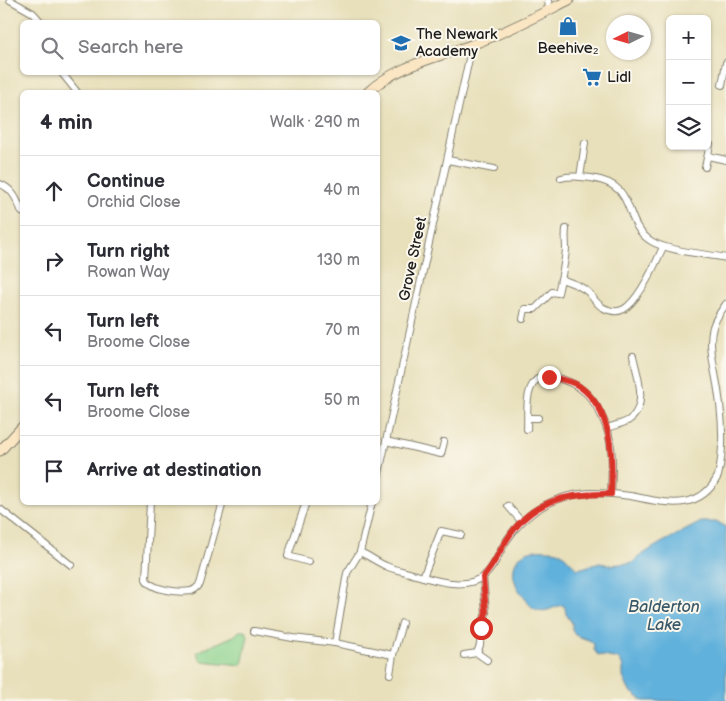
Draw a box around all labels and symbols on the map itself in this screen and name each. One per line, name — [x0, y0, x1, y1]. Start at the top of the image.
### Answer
shop icon: Beehive₂ — [557, 15, 579, 37]
north arrow — [606, 15, 651, 60]
place label: The Newark Academy — [416, 25, 498, 61]
school or university icon: The Newark Academy — [390, 32, 412, 54]
place label: Beehive₂ — [537, 39, 599, 58]
supermarket icon: Lidl — [581, 66, 603, 88]
place label: Lidl — [607, 68, 631, 87]
street label: Grove Street — [395, 215, 431, 303]
route end — [538, 366, 561, 389]
water label: Balderton Lake — [628, 598, 700, 635]
route start — [470, 617, 493, 640]

